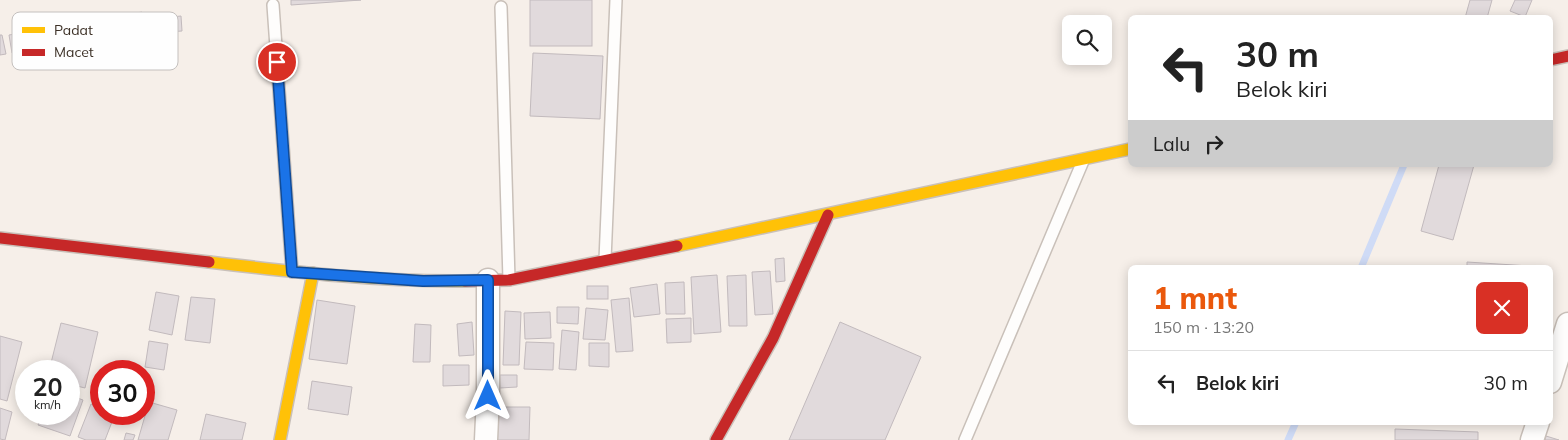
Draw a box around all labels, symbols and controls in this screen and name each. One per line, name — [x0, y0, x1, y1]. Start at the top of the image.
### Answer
legend — [12, 12, 178, 70]
map controls — [1062, 15, 1112, 65]
button: search — [1062, 15, 1112, 65]
text: Padat — [54, 21, 93, 39]
text: 30 m — [1236, 32, 1319, 76]
icon: left — [1153, 35, 1218, 100]
pin — [256, 41, 298, 83]
text: Macet — [54, 43, 94, 61]
icon: arrive — [263, 48, 291, 76]
text: Belok kiri — [1236, 75, 1328, 103]
icon: right — [1200, 130, 1228, 158]
text: Lalu — [1153, 132, 1190, 156]
text: 1 mnt — [1153, 279, 1237, 317]
button: close — [1476, 282, 1528, 334]
text: 150 m · 13:20 — [1153, 317, 1254, 337]
speed limit sign: 30 — [90, 360, 155, 425]
position arrow — [461, 369, 513, 421]
icon: left — [1153, 369, 1181, 397]
text: 20 — [32, 371, 63, 402]
text: Belok kiri — [1196, 371, 1279, 395]
text: 30 m — [1484, 371, 1528, 395]
text: km/h — [34, 397, 61, 412]

